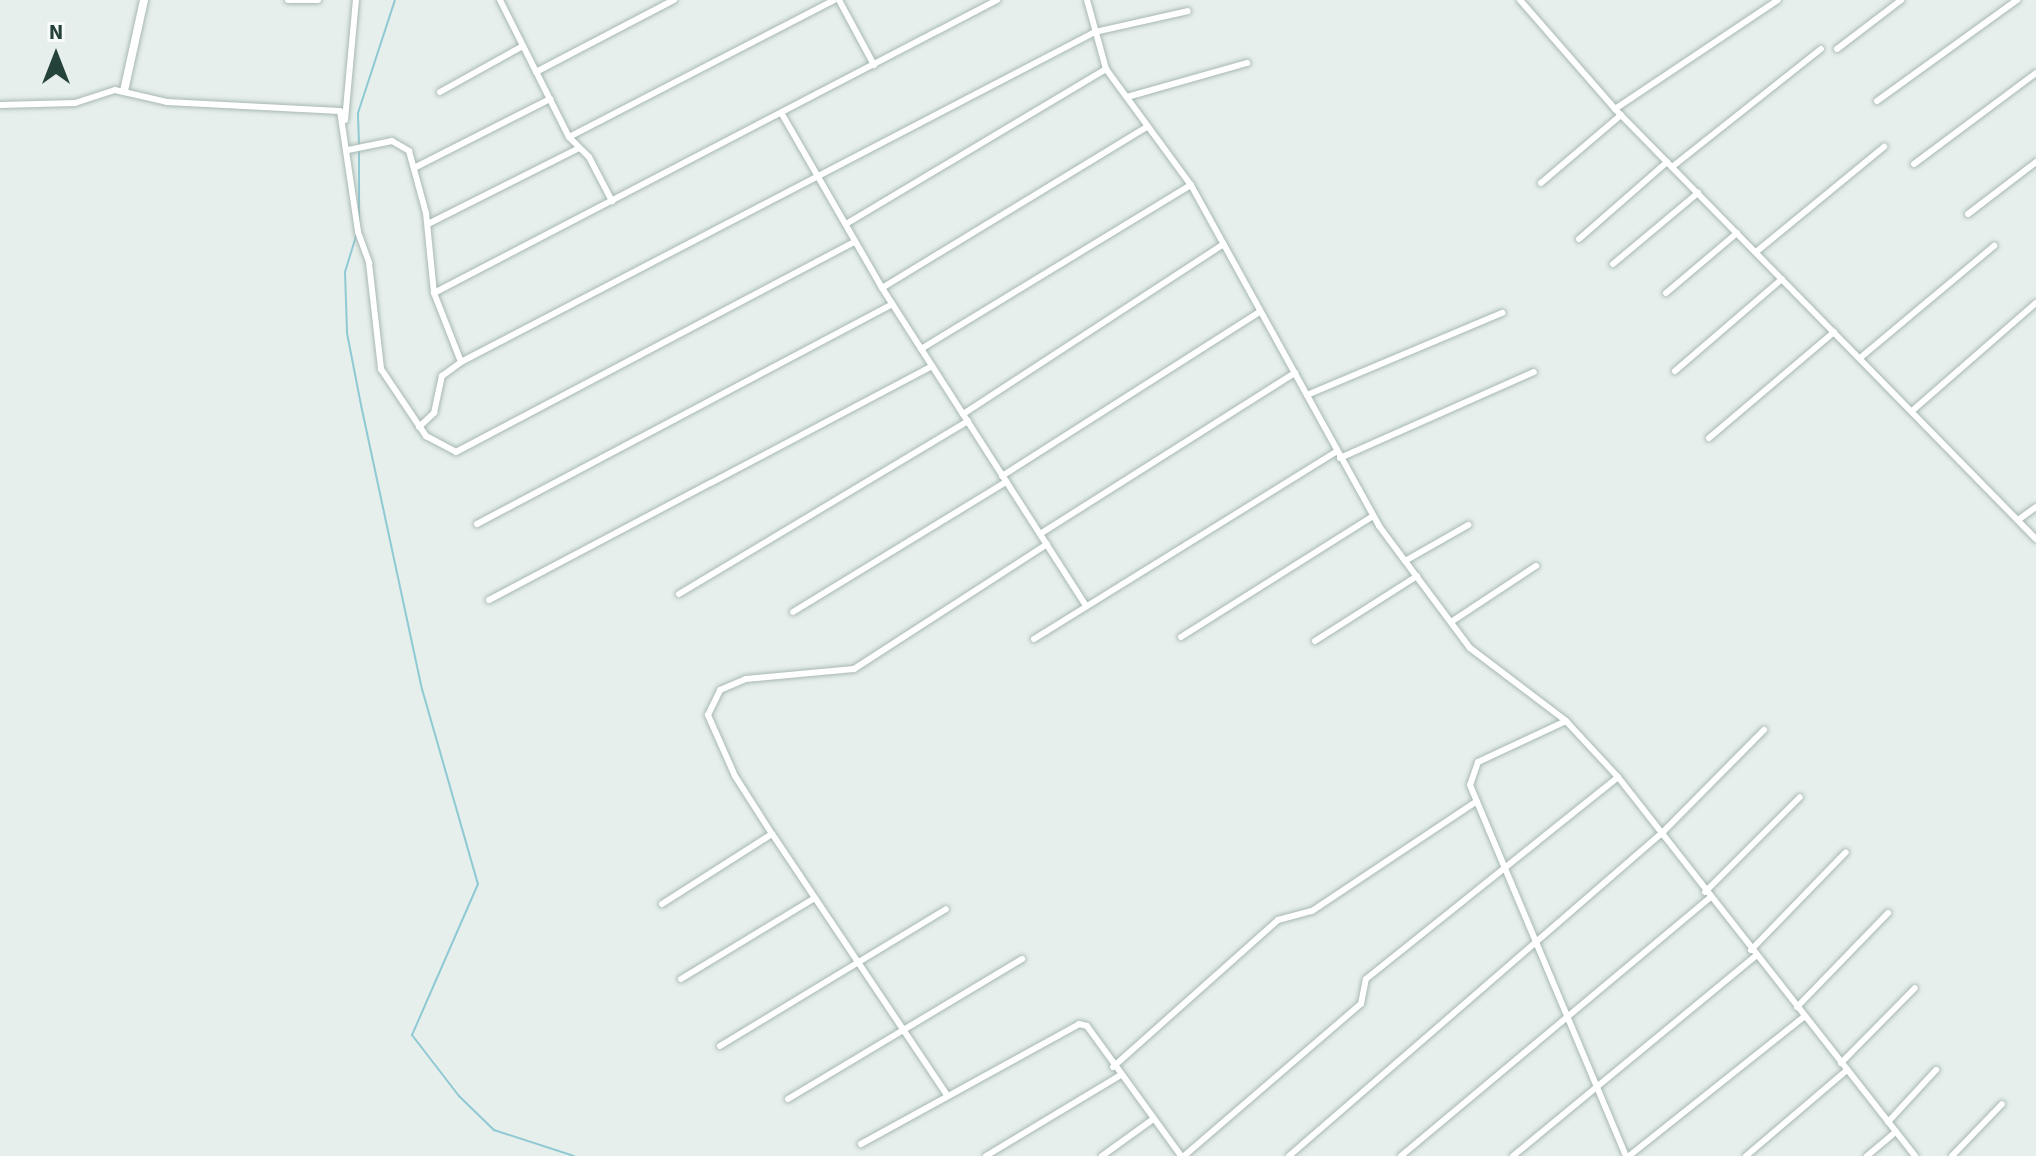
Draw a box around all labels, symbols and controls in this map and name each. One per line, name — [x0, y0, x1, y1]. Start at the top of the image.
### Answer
north arrow — [16, 16, 96, 96]
text: N — [49, 16, 63, 48]

